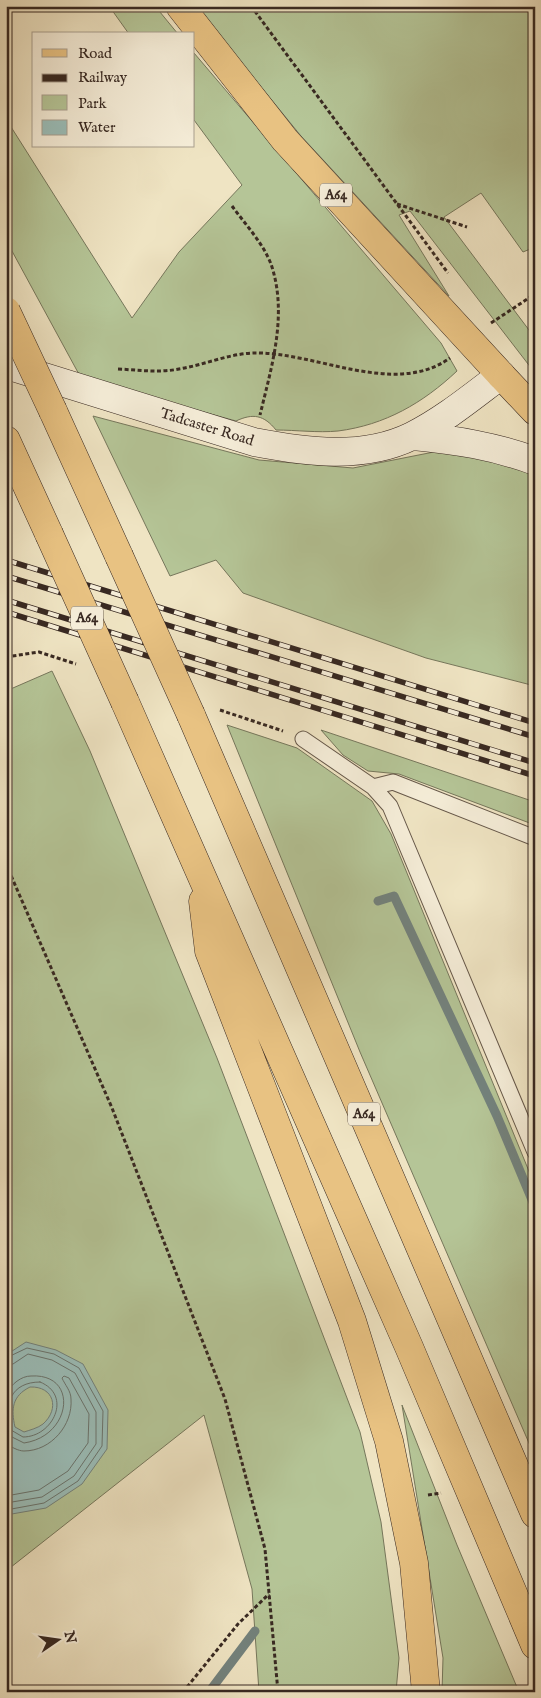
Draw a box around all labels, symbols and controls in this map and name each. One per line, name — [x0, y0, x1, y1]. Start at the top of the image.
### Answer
legend — [32, 32, 195, 148]
text: Road — [78, 44, 113, 63]
text: Railway — [78, 68, 128, 87]
text: Park — [78, 94, 108, 113]
text: Water — [78, 118, 116, 137]
road number: A64 — [320, 184, 352, 206]
street label: Tadcaster Road — [158, 404, 257, 451]
road number: A64 — [71, 606, 103, 630]
road number: A64 — [348, 1102, 380, 1126]
north arrow — [32, 1616, 82, 1666]
text: N — [59, 1628, 80, 1645]

